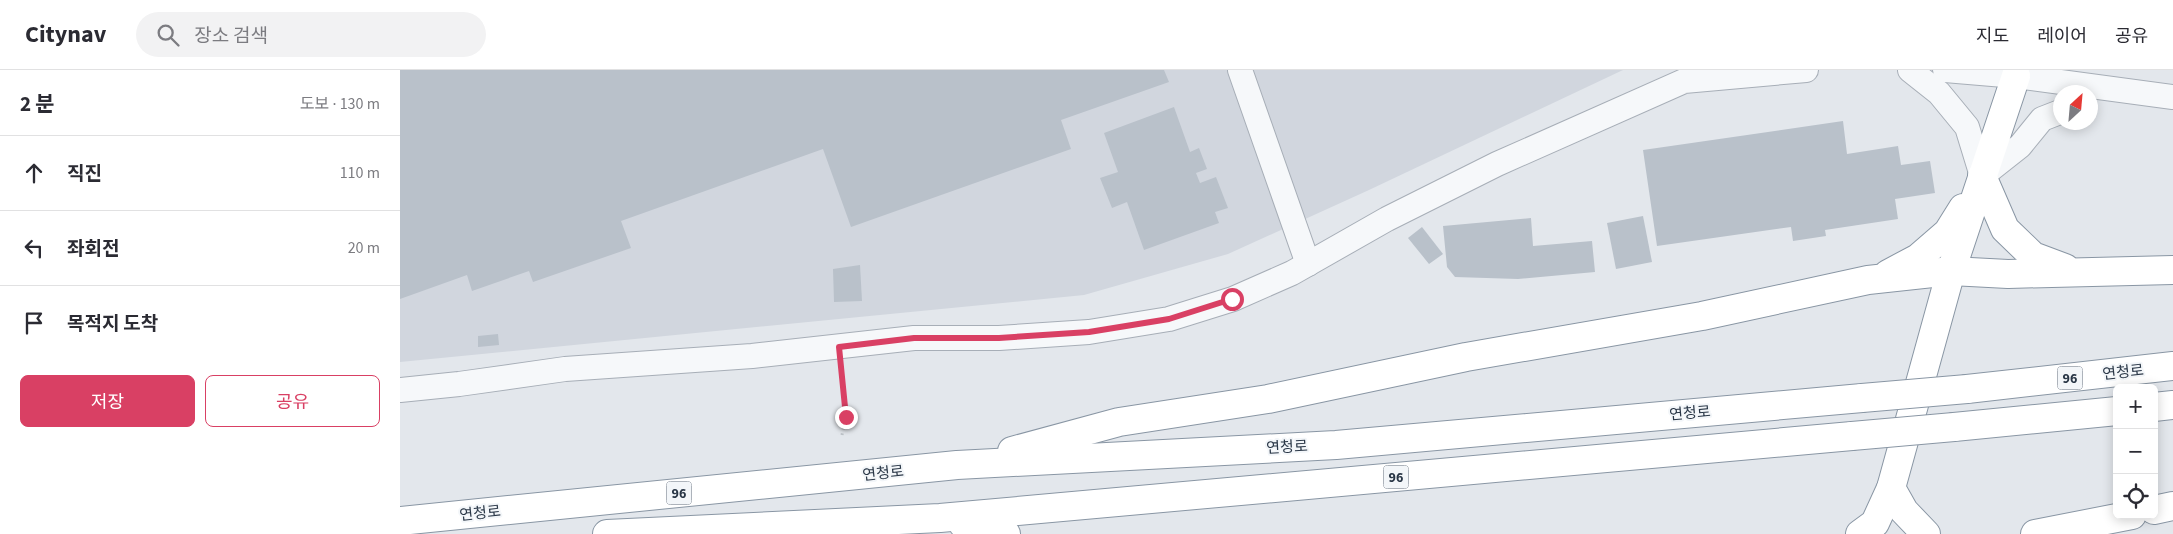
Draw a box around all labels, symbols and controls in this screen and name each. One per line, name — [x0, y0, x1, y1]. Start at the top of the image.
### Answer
search box — [136, 12, 486, 57]
text: Citynav — [25, 17, 106, 52]
icon: search — [154, 21, 182, 49]
text: 장소 검색 — [194, 23, 268, 50]
text: 지도 — [1976, 24, 2009, 49]
text: 레이어 — [2037, 24, 2087, 49]
text: 공유 — [2115, 24, 2148, 49]
north arrow — [2053, 85, 2098, 130]
text: 2 분 — [20, 89, 55, 119]
text: 도보 · 130 m — [300, 93, 380, 115]
icon: ahead — [20, 159, 48, 187]
text: 직진 — [67, 161, 102, 188]
text: 110 m — [340, 162, 380, 184]
icon: left — [20, 234, 48, 262]
text: 좌회전 — [67, 236, 119, 263]
text: 20 m — [348, 237, 380, 259]
route start — [1221, 288, 1244, 311]
icon: arrive — [20, 309, 48, 337]
text: 목적지 도착 — [67, 311, 158, 338]
street label: 연청로 — [2101, 360, 2145, 385]
road number: 96 — [2058, 366, 2082, 390]
button: 저장 — [20, 375, 195, 427]
button: 공유 — [205, 375, 380, 427]
map controls — [2113, 384, 2158, 519]
button: + — [2113, 384, 2158, 429]
street label: 연청로 — [1669, 401, 1712, 426]
route end — [835, 406, 858, 429]
button: − — [2113, 429, 2158, 474]
street label: 연청로 — [1266, 436, 1308, 459]
street label: 연청로 — [861, 461, 905, 486]
road number: 96 — [1384, 466, 1408, 488]
button: locate — [2113, 474, 2158, 519]
road number: 96 — [666, 482, 692, 504]
street label: 연청로 — [458, 501, 502, 526]

